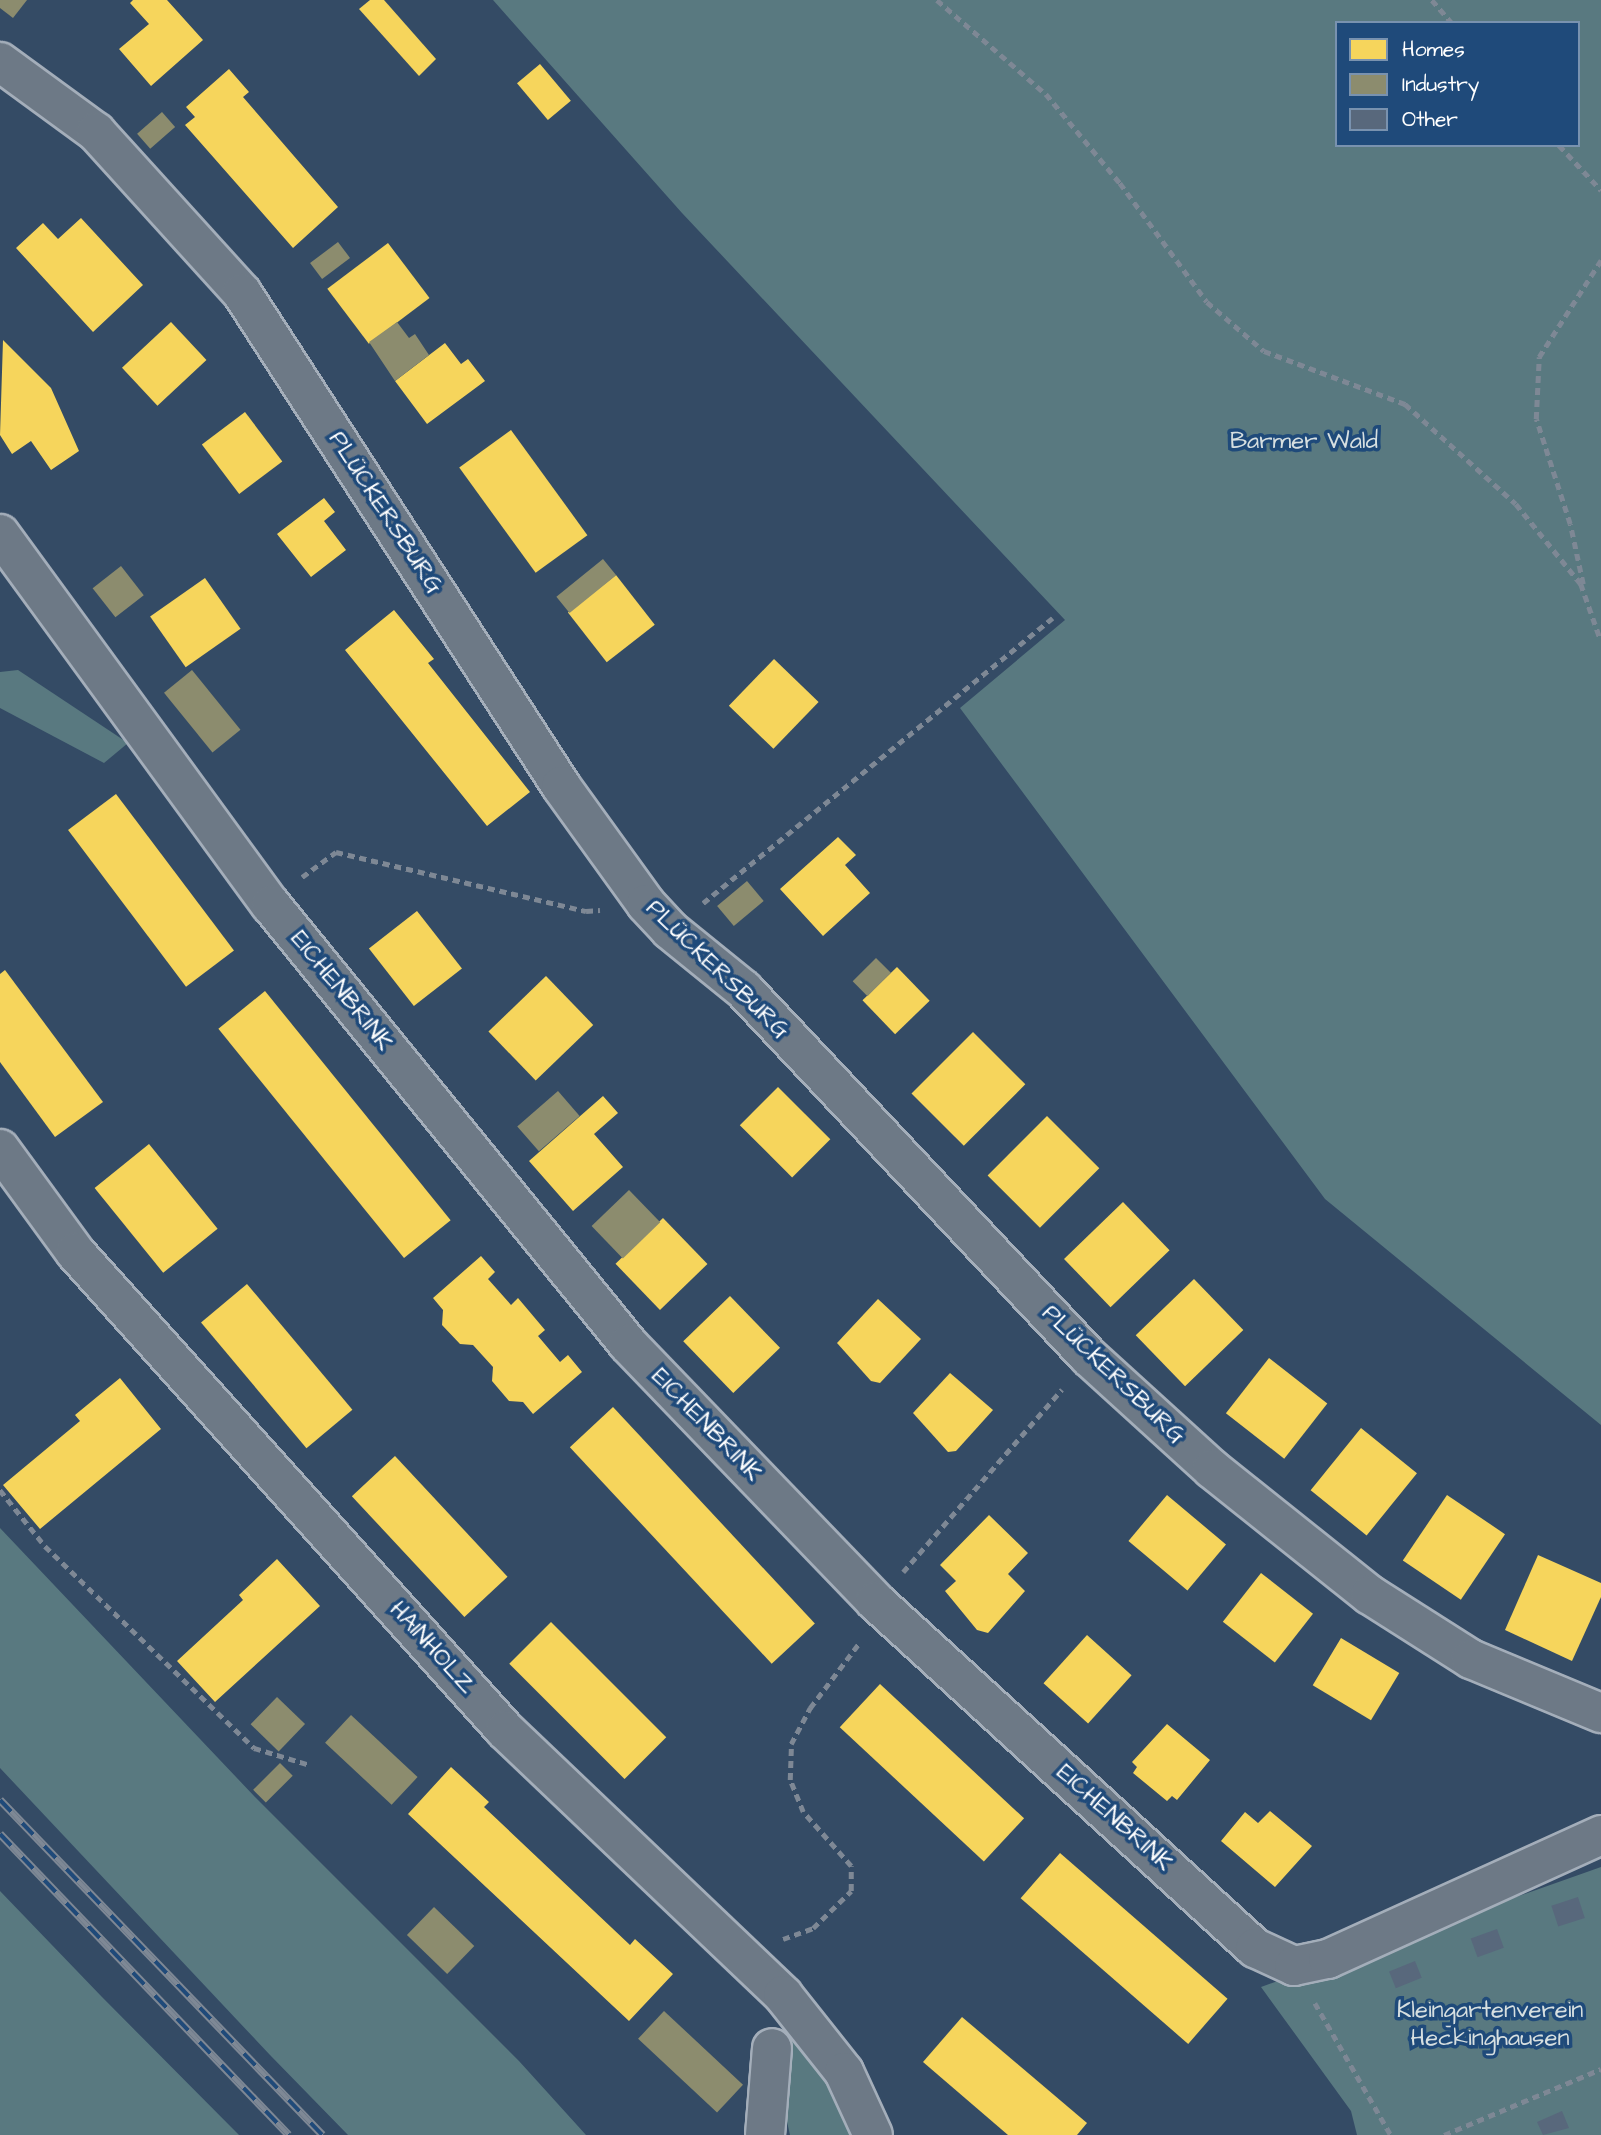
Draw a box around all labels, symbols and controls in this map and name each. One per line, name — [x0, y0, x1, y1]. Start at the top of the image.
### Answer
legend — [1335, 21, 1580, 147]
text: Homes — [1402, 35, 1465, 64]
text: Industry — [1402, 70, 1479, 99]
text: Other — [1402, 105, 1458, 134]
street label: PLÜCKERSBURG — [322, 426, 448, 600]
park label: Barmer Wald — [1230, 428, 1378, 456]
street label: PLÜCKERSBURG — [639, 894, 795, 1046]
street label: EICHENBRINK — [284, 925, 398, 1057]
street label: PLÜCKERSBURG — [1035, 1299, 1191, 1451]
street label: EICHENBRINK — [645, 1362, 767, 1488]
street label: HAINHOLZ — [383, 1596, 481, 1700]
street label: EICHENBRINK — [1050, 1758, 1178, 1878]
park label: Kleingartenverein Heckinghausen — [1397, 1997, 1583, 2053]

